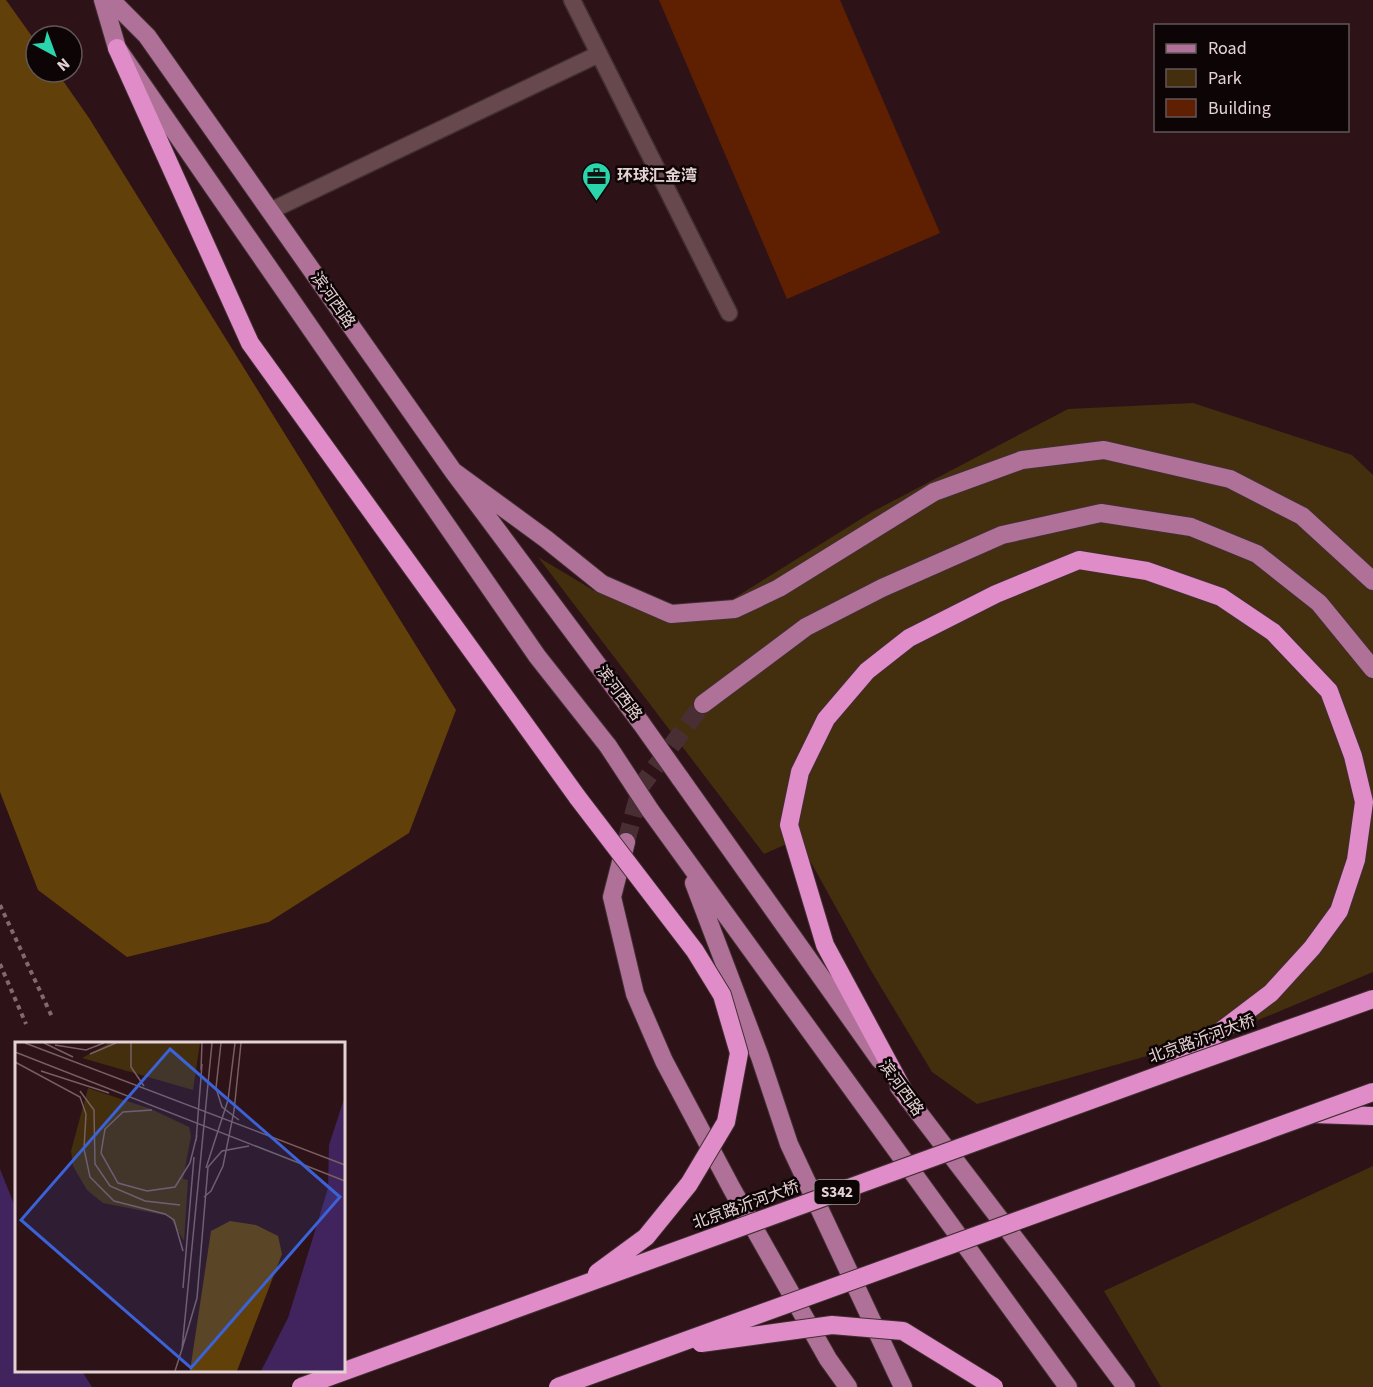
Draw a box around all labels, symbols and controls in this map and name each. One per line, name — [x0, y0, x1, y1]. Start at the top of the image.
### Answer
north arrow — [24, 24, 84, 84]
legend — [1154, 24, 1349, 132]
text: Road — [1208, 36, 1247, 61]
text: N — [52, 53, 74, 76]
text: Park — [1208, 66, 1242, 91]
text: Building — [1208, 96, 1271, 121]
office icon: 环球汇金湾 — [580, 160, 612, 202]
place label: 环球汇金湾 — [617, 165, 697, 187]
street label: 滨河西路 — [306, 267, 360, 333]
street label: 滨河西路 — [591, 661, 647, 725]
street label: 北京路沂河大桥 — [1146, 1010, 1258, 1068]
inset map — [15, 1042, 345, 1372]
street label: 滨河西路 — [873, 1056, 929, 1120]
street label: 北京路沂河大桥 — [690, 1176, 802, 1234]
road number: S342 — [814, 1180, 860, 1204]

